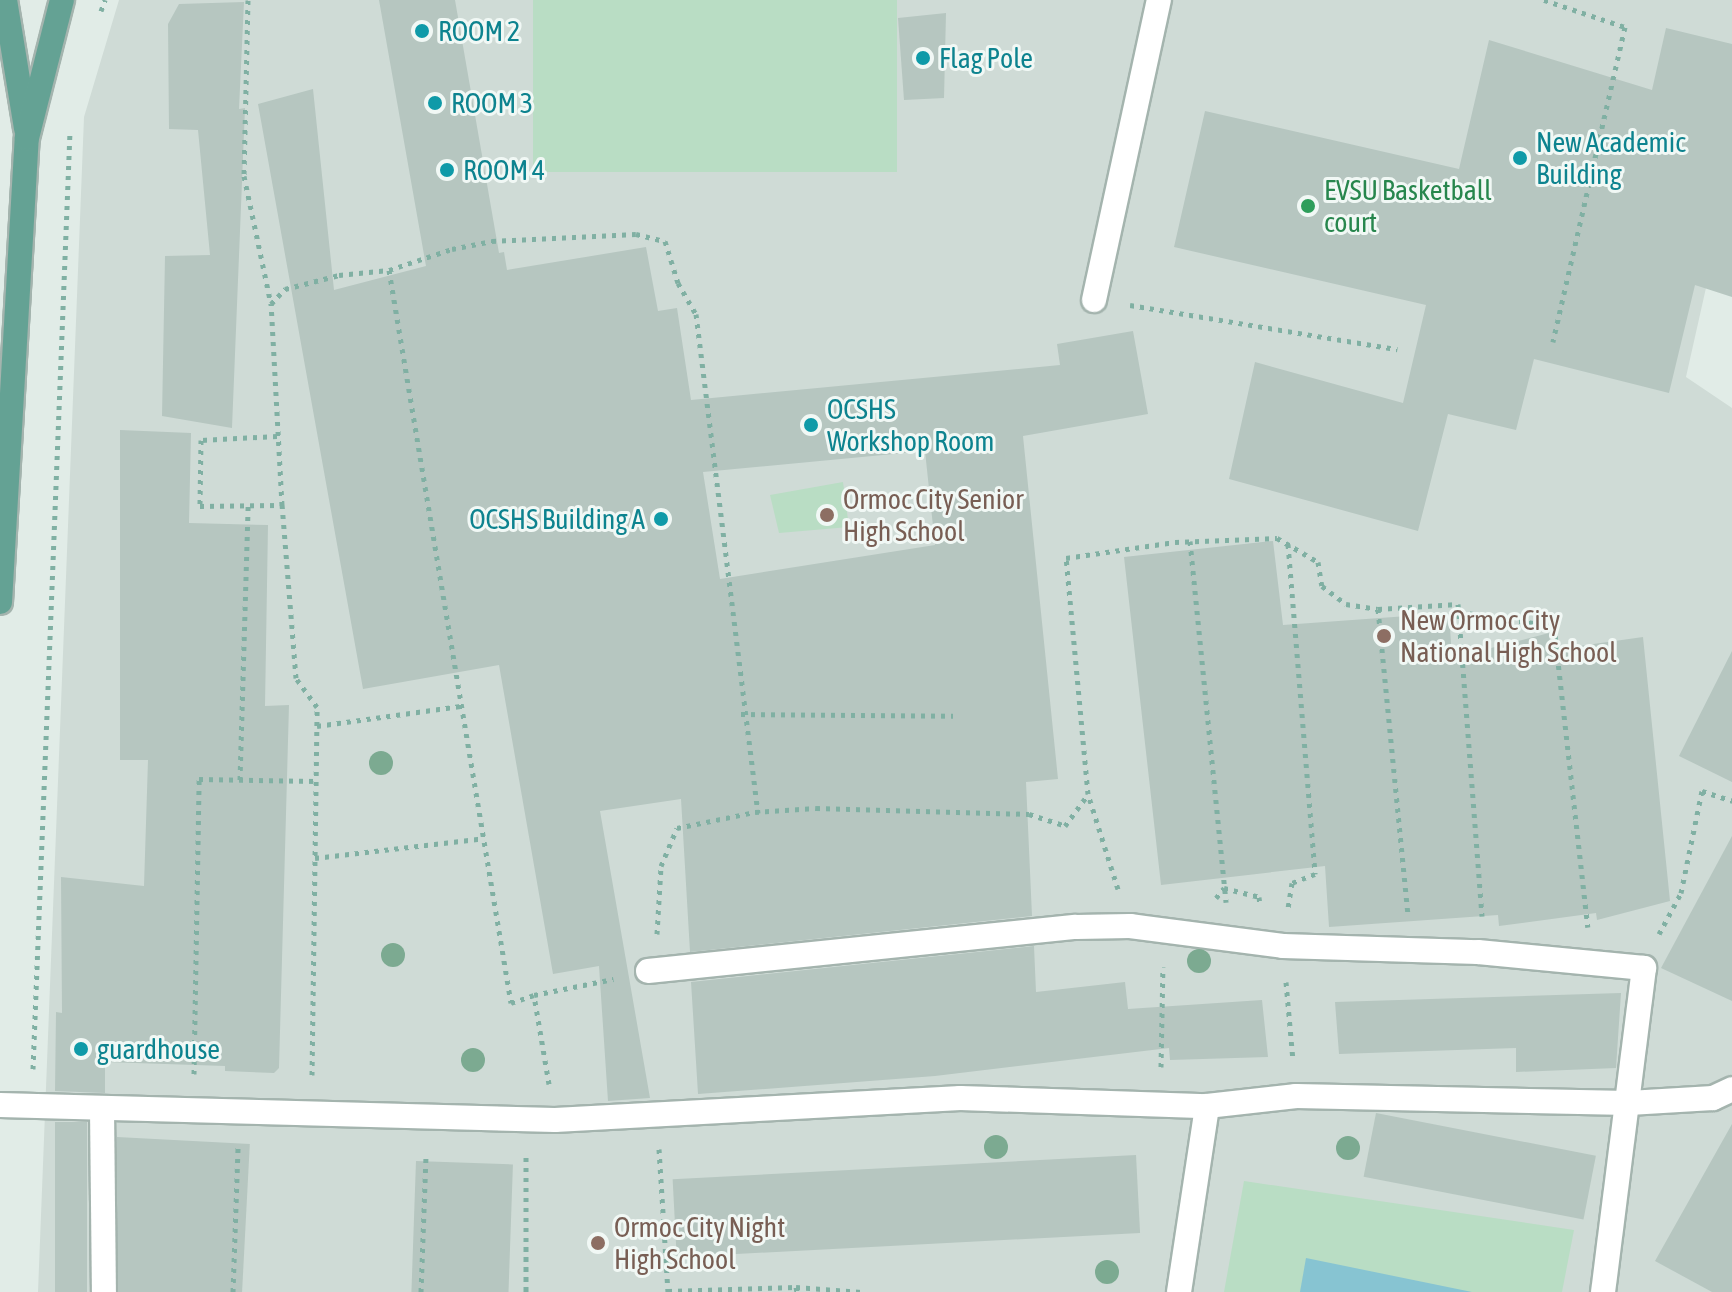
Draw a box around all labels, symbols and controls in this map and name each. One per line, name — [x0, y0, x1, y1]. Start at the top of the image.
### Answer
place label: ROOM 2 — [438, 14, 520, 48]
marker: ROOM 2 — [413, 22, 431, 40]
place label: Flag Pole — [939, 41, 1033, 75]
marker: Flag Pole — [914, 49, 932, 67]
place label: ROOM 3 — [451, 86, 533, 120]
marker: ROOM 3 — [426, 94, 444, 112]
place label: New Academic Building — [1536, 125, 1686, 191]
marker: New Academic Building — [1511, 149, 1529, 167]
place label: ROOM 4 — [463, 153, 545, 187]
marker: ROOM 4 — [438, 161, 456, 179]
place label: EVSU Basketball court — [1324, 173, 1492, 239]
marker: EVSU Basketball court — [1299, 197, 1317, 215]
place label: OCSHS Workshop Room — [827, 392, 994, 458]
marker: OCSHS Workshop Room — [802, 416, 820, 434]
place label: Ormoc City Senior High School — [843, 482, 1024, 548]
place label: OCSHS Building A — [469, 502, 645, 536]
marker: Ormoc City Senior High School — [818, 506, 836, 524]
marker: OCSHS Building A — [652, 510, 670, 528]
place label: New Ormoc City National High School — [1400, 603, 1617, 669]
marker: New Ormoc City National High School — [1375, 627, 1393, 645]
place label: guardhouse — [97, 1032, 220, 1066]
marker: guardhouse — [72, 1040, 90, 1058]
place label: Ormoc City Night High School — [614, 1210, 785, 1276]
marker: Ormoc City Night High School — [589, 1234, 607, 1252]

